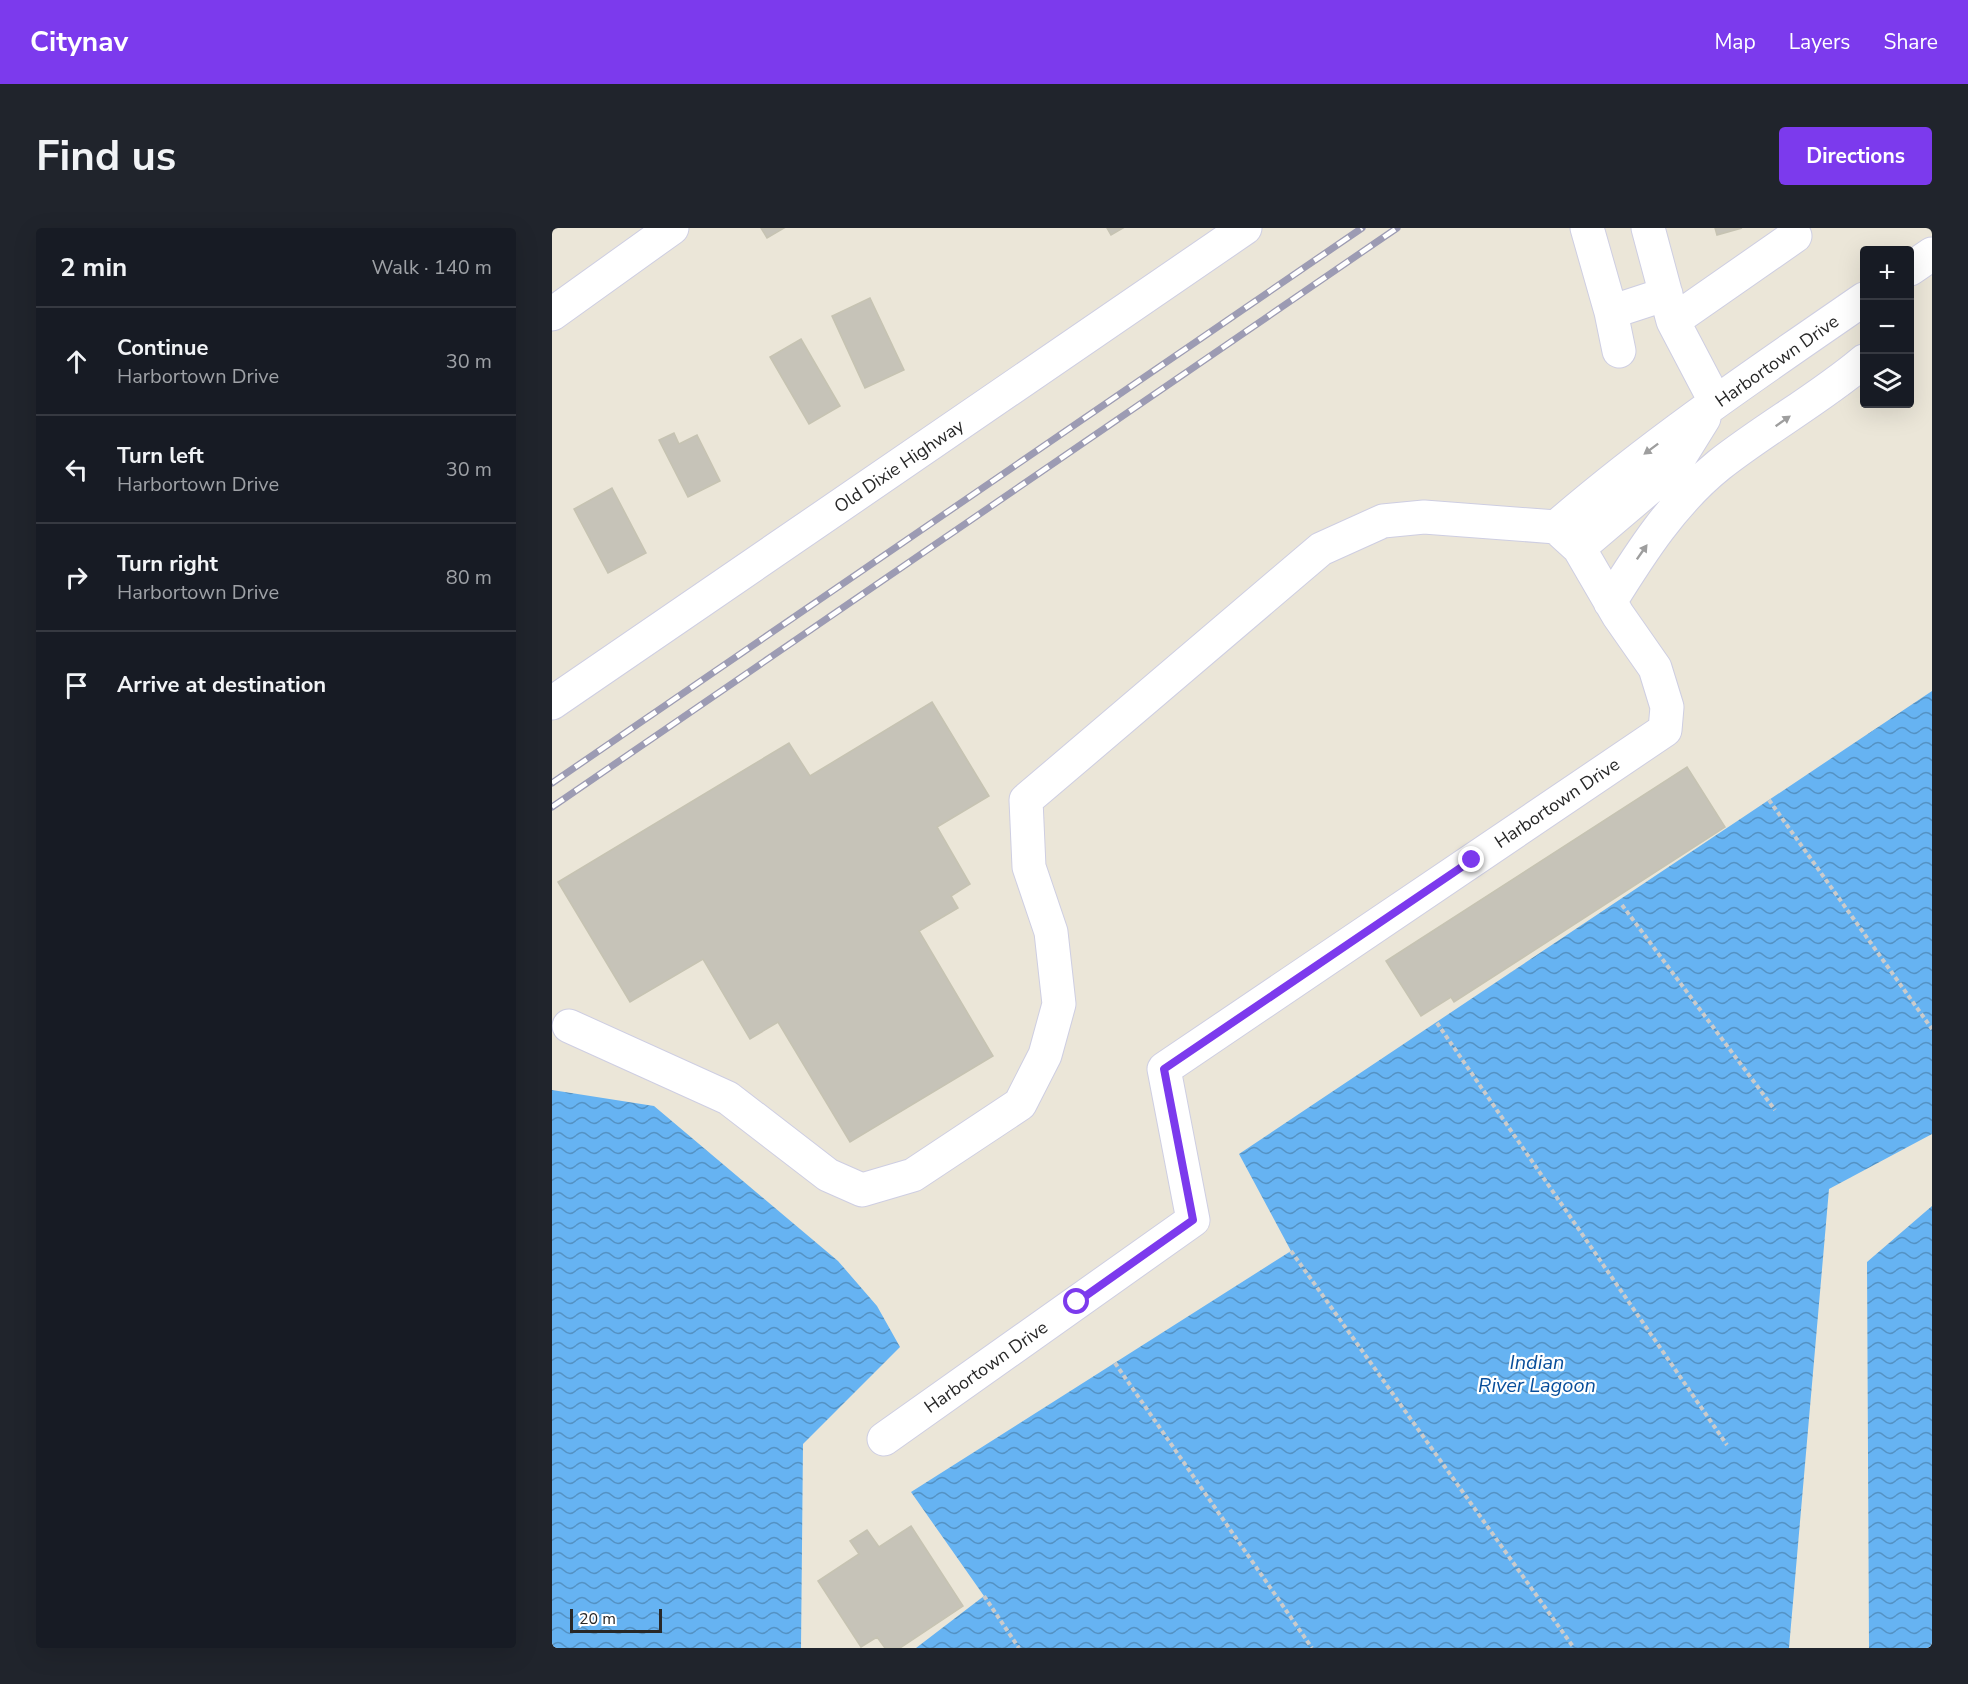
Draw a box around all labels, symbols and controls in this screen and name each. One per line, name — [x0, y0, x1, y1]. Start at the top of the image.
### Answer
text: Citynav — [30, 23, 128, 61]
text: Map — [1714, 28, 1756, 56]
text: Layers — [1789, 28, 1850, 56]
text: Share — [1883, 28, 1938, 56]
button: Directions — [1779, 127, 1932, 185]
text: Find us — [36, 128, 176, 185]
map controls — [1860, 246, 1914, 408]
button: + — [1860, 246, 1914, 300]
text: 2 min — [60, 250, 127, 285]
text: Walk · 140 m — [372, 254, 492, 281]
button: − — [1860, 300, 1914, 354]
street label: Harbortown Drive — [1710, 309, 1844, 413]
text: Continue — [117, 333, 208, 363]
icon: ahead — [60, 345, 93, 378]
text: 30 m — [446, 348, 492, 375]
button: layers — [1860, 354, 1914, 408]
text: Harbortown Drive — [117, 363, 279, 390]
street label: Old Dixie Highway — [829, 413, 969, 518]
one-way arrow — [1775, 415, 1791, 427]
text: Turn left — [117, 441, 204, 471]
one-way arrow — [1644, 443, 1659, 455]
icon: left — [60, 453, 93, 486]
text: 30 m — [446, 456, 492, 483]
text: Harbortown Drive — [117, 471, 279, 498]
one-way arrow — [1636, 545, 1648, 561]
text: Turn right — [117, 549, 218, 579]
icon: right — [60, 561, 93, 594]
text: 80 m — [446, 564, 492, 591]
text: Harbortown Drive — [117, 579, 279, 606]
icon: arrive — [60, 669, 93, 702]
text: Arrive at destination — [117, 670, 326, 700]
street label: Harbortown Drive — [1490, 752, 1624, 854]
route end — [1458, 846, 1484, 872]
route start — [1063, 1288, 1089, 1314]
street label: Harbortown Drive — [919, 1315, 1053, 1419]
water label: Indian River Lagoon — [1478, 1349, 1596, 1399]
scale bar — [570, 1606, 662, 1634]
text: 20 m — [579, 1608, 616, 1630]

